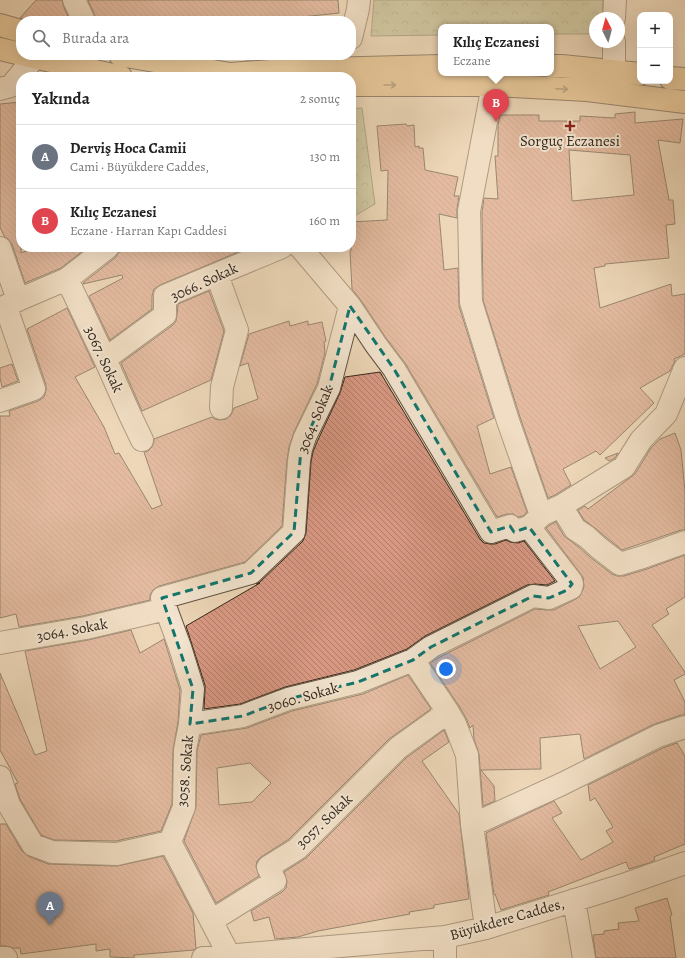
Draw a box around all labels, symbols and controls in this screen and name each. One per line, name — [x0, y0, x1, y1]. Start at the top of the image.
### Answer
north arrow — [589, 12, 625, 48]
map controls — [637, 12, 673, 84]
button: + — [637, 12, 673, 48]
search box — [16, 16, 356, 60]
popup — [438, 24, 554, 76]
icon: search — [30, 27, 52, 49]
text: Burada ara — [62, 28, 129, 48]
text: Kılıç Eczanesi — [453, 32, 539, 52]
button: − — [637, 48, 673, 84]
text: Eczane — [453, 52, 490, 69]
one-way arrow — [383, 81, 396, 89]
one-way arrow — [555, 85, 568, 92]
text: Yakında — [32, 87, 90, 110]
pin: B — [483, 89, 509, 122]
text: 2 sonuç — [300, 90, 340, 107]
marker: Sorguç Eczanesi — [565, 121, 575, 131]
place label: Sorguç Eczanesi — [520, 131, 620, 151]
text: Derviş Hoca Camii — [70, 138, 186, 158]
text: A — [41, 148, 49, 165]
text: 130 m — [310, 148, 340, 165]
text: Cami · Büyükdere Caddes, — [70, 158, 209, 175]
text: Kılıç Eczanesi — [70, 202, 157, 222]
text: B — [41, 212, 49, 229]
text: 160 m — [309, 212, 340, 229]
text: Eczane · Harran Kapı Caddesi — [70, 222, 227, 239]
street label: 3066. Sokak — [167, 257, 241, 306]
street label: 3067. Sokak — [80, 322, 128, 396]
street label: 3064. Sokak — [292, 381, 338, 456]
street label: 3064. Sokak — [35, 613, 110, 647]
your location — [436, 659, 456, 679]
street label: 3060. Sokak — [265, 677, 341, 717]
street label: 3058. Sokak — [172, 734, 198, 808]
street label: 3057. Sokak — [292, 789, 357, 853]
pin: A — [37, 892, 63, 925]
street label: Büyükdere Caddes, — [447, 893, 567, 945]

